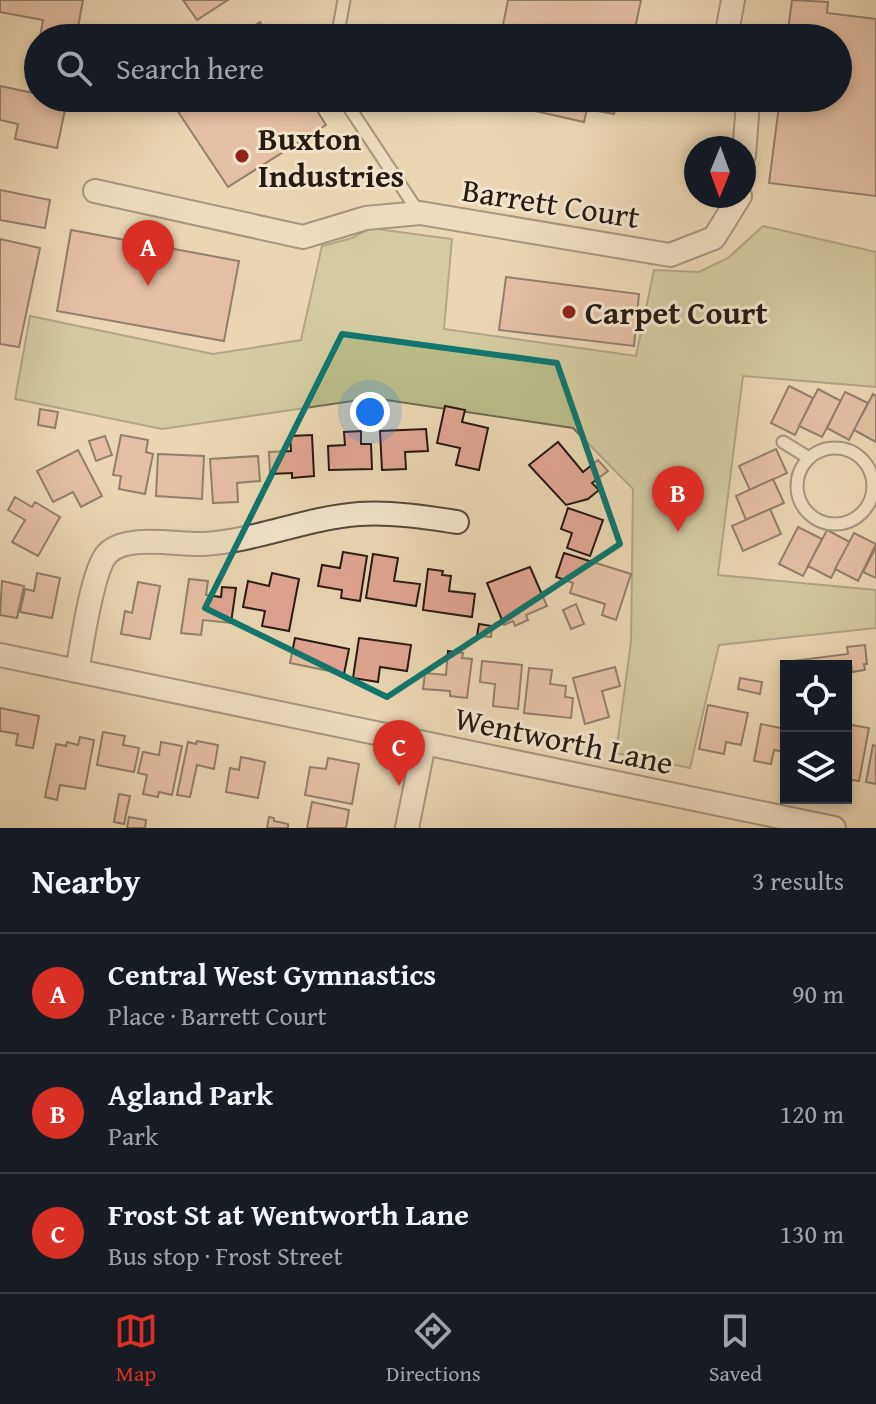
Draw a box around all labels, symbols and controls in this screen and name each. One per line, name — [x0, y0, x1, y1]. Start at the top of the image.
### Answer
search box — [24, 24, 852, 112]
icon: search — [52, 46, 96, 90]
text: Search here — [116, 46, 264, 90]
place label: Buxton Industries — [258, 115, 404, 199]
north arrow — [684, 136, 756, 208]
marker: Buxton Industries — [233, 147, 251, 165]
street label: Barrett Court — [459, 166, 643, 240]
pin: A — [122, 220, 174, 286]
place label: Carpet Court — [585, 289, 768, 336]
marker: Carpet Court — [560, 303, 578, 321]
your location — [350, 392, 390, 432]
pin: B — [652, 466, 704, 532]
map controls — [780, 660, 852, 804]
button: locate — [780, 660, 852, 732]
street label: Wentworth Lane — [451, 694, 677, 786]
pin: C — [373, 720, 425, 786]
button: layers — [780, 732, 852, 804]
text: Nearby — [32, 856, 141, 905]
text: 3 results — [752, 861, 844, 900]
text: Central West Gymnastics — [108, 952, 436, 996]
text: A — [50, 974, 66, 1013]
text: 90 m — [792, 974, 844, 1013]
text: Place · Barrett Court — [108, 996, 327, 1035]
text: Agland Park — [108, 1072, 273, 1116]
text: B — [50, 1094, 66, 1133]
text: 120 m — [779, 1094, 844, 1133]
text: Park — [108, 1116, 158, 1155]
text: Frost St at Wentworth Lane — [108, 1192, 469, 1236]
text: C — [51, 1214, 65, 1253]
text: 130 m — [779, 1214, 844, 1253]
text: Bus stop · Frost Street — [108, 1236, 343, 1275]
tab: Map — [114, 1309, 158, 1389]
tab: Directions — [386, 1309, 481, 1389]
tab: Saved — [709, 1309, 762, 1389]

